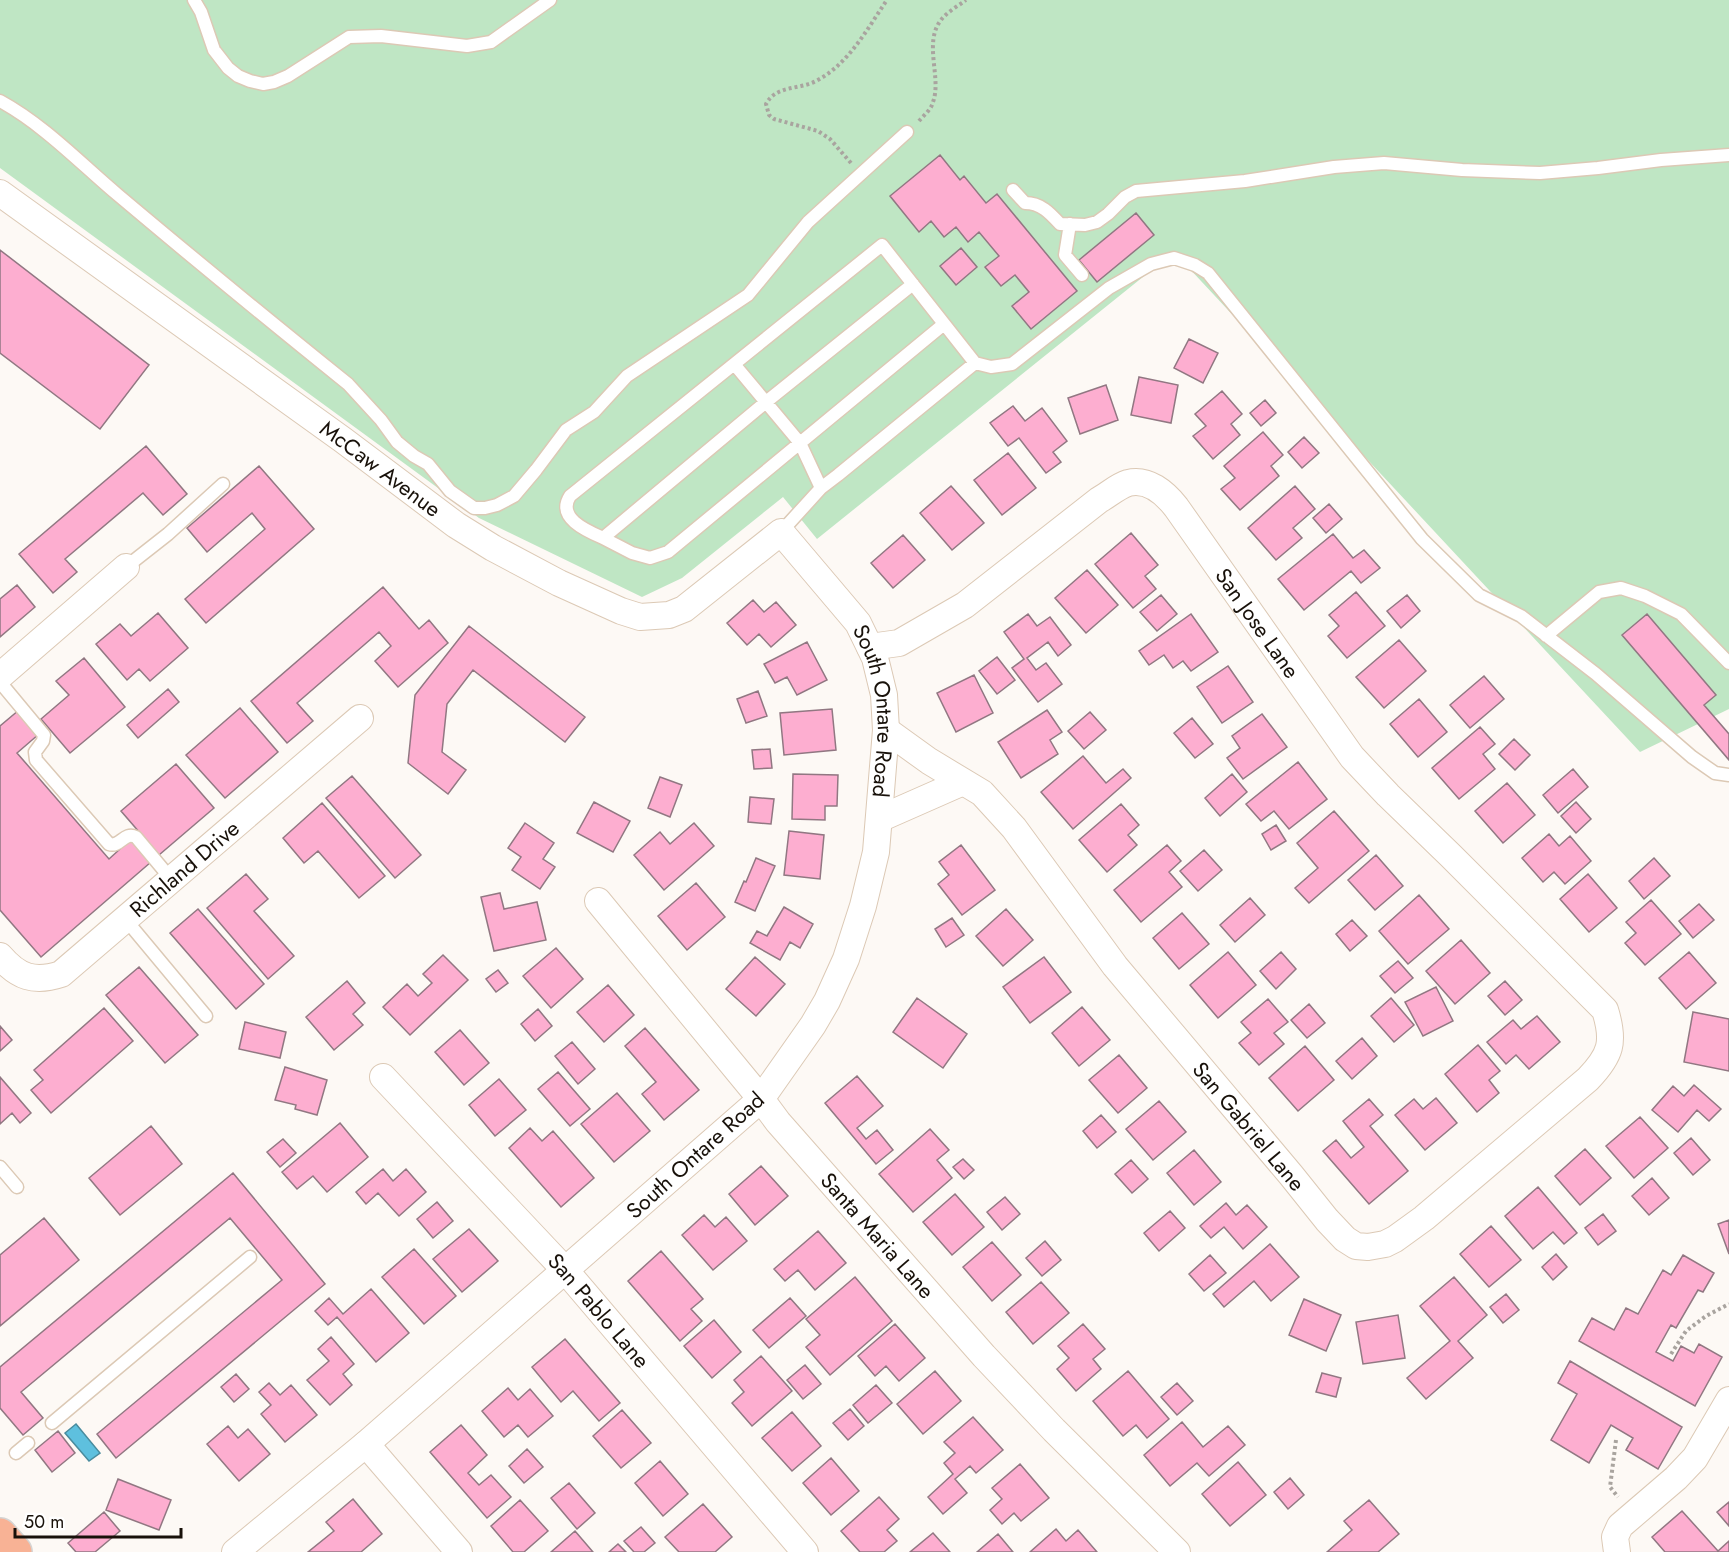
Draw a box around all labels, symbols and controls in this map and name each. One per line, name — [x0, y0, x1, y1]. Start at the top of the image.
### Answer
street label: McCaw Avenue — [314, 413, 448, 525]
street label: San Jose Lane — [1208, 561, 1308, 685]
street label: South Ontare Road — [845, 619, 902, 799]
street label: Richland Drive — [122, 812, 246, 925]
street label: San Gabriel Lane — [1185, 1054, 1313, 1198]
street label: South Ontare Road — [619, 1084, 771, 1226]
street label: Santa Maria Lane — [813, 1165, 942, 1306]
street label: San Pablo Lane — [541, 1246, 658, 1375]
scale bar — [15, 1501, 182, 1539]
text: 50 m — [24, 1509, 64, 1535]

